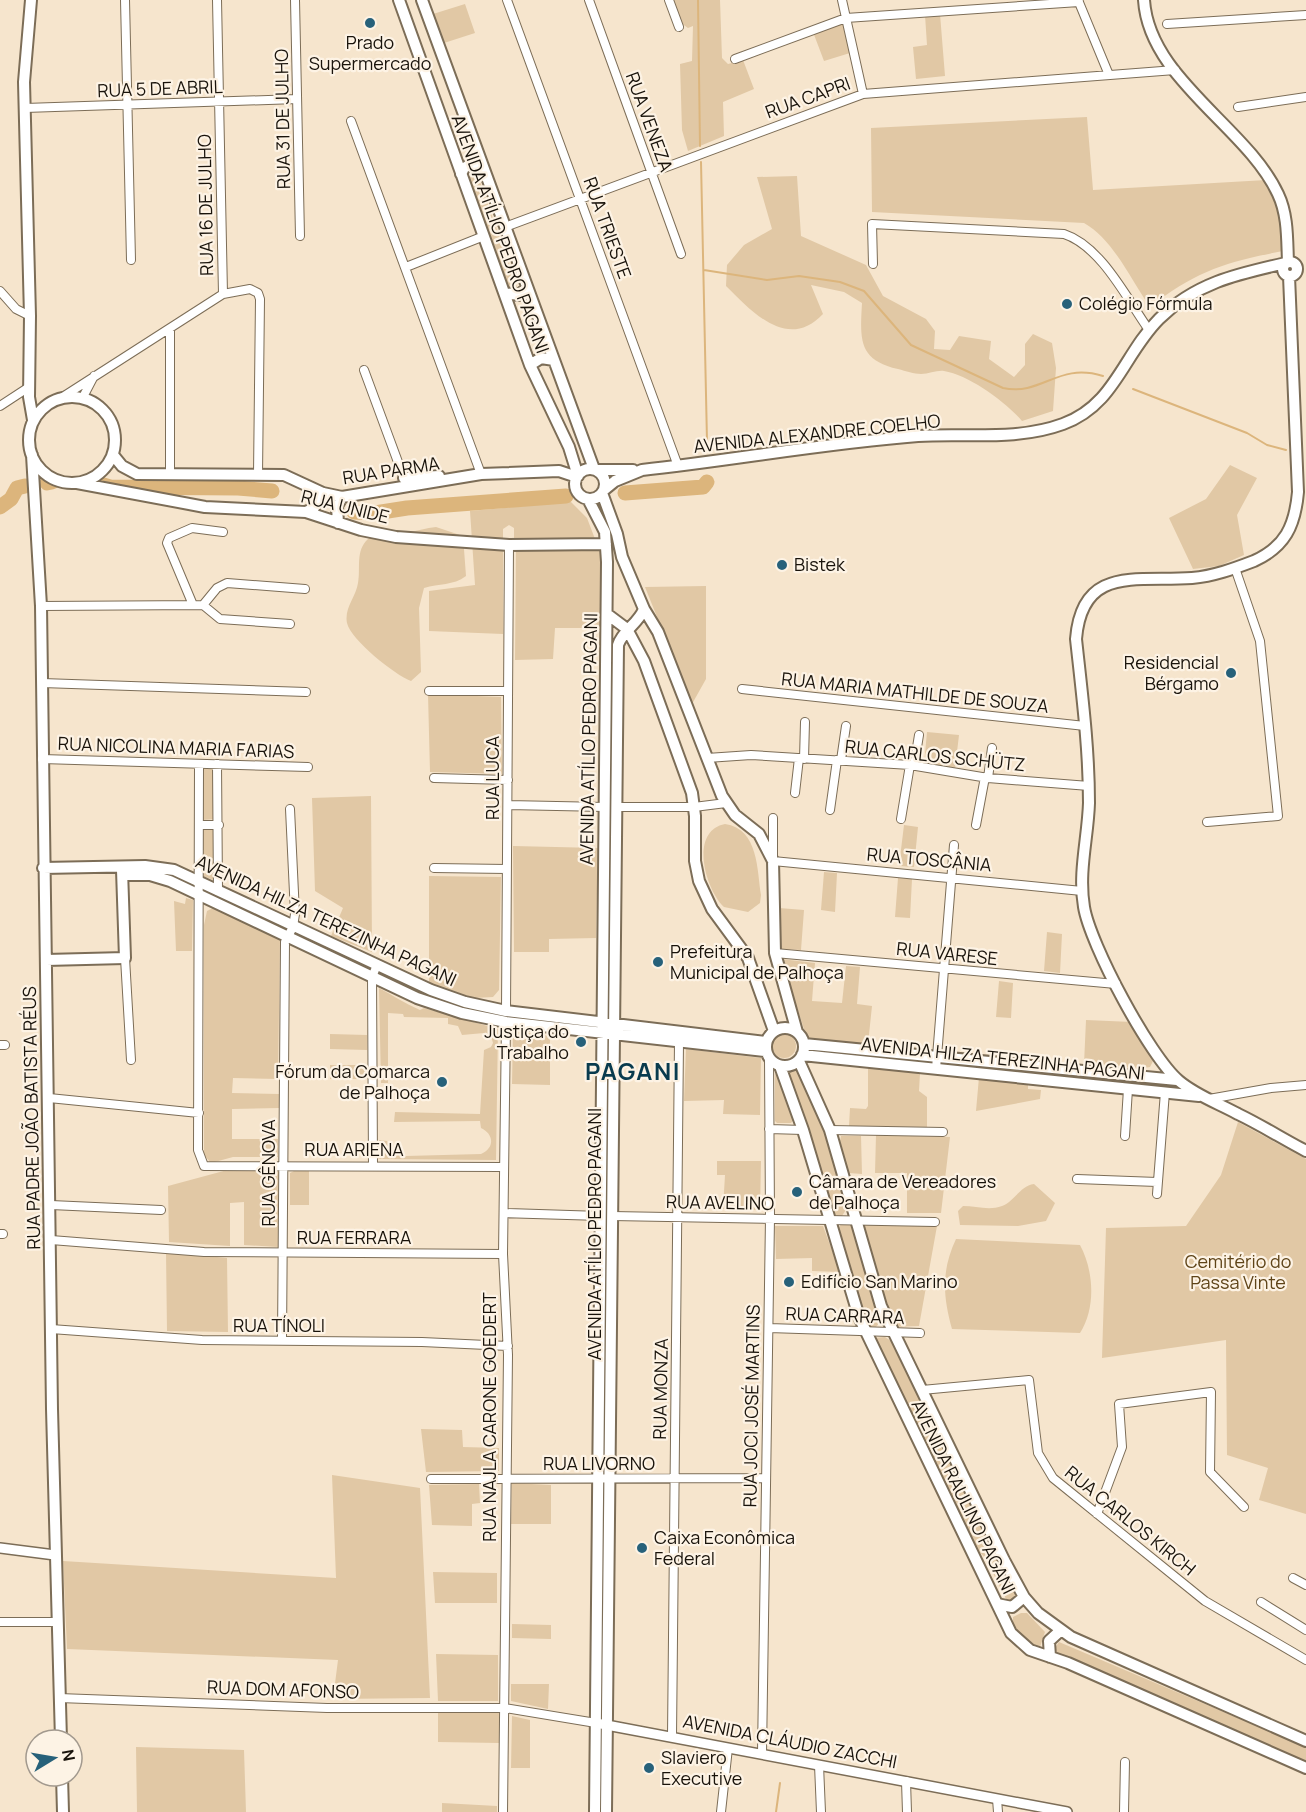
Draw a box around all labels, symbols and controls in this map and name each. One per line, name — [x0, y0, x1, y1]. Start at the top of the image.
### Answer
marker: Prado Supermercado — [363, 16, 377, 30]
place label: Prado Supermercado — [309, 30, 431, 75]
street label: RUA 31 DE JULHO — [269, 49, 295, 189]
street label: RUA VENEZA — [621, 68, 679, 175]
street label: RUA CAPRI — [762, 71, 853, 124]
street label: RUA 5 DE ABRIL — [97, 74, 223, 102]
street label: AVENIDA ATÍLIO PEDRO PAGANI — [447, 111, 555, 356]
street label: RUA 16 DE JULHO — [192, 134, 218, 276]
street label: RUA TRIESTE — [578, 173, 637, 282]
place label: Colégio Fórmula — [1079, 291, 1212, 315]
marker: Colégio Fórmula — [1060, 297, 1074, 311]
street label: AVENIDA ALEXANDRE COELHO — [692, 408, 941, 458]
street label: RUA PARMA — [341, 450, 442, 490]
street label: RUA UNIDE — [299, 484, 392, 529]
place label: Bistek — [794, 552, 846, 576]
marker: Bistek — [775, 558, 789, 572]
street label: AVENIDA ATÍLIO PEDRO PAGANI — [574, 613, 602, 865]
place label: Residencial Bérgamo — [1124, 650, 1219, 695]
street label: RUA MARIA MATHILDE DE SOUZA — [780, 666, 1050, 718]
marker: Residencial Bérgamo — [1224, 666, 1238, 680]
street label: RUA NICOLINA MARIA FARIAS — [57, 731, 295, 763]
street label: RUA CARLOS SCHÜTZ — [844, 734, 1026, 776]
street label: RUA LUCA — [480, 735, 504, 820]
street label: RUA TOSCÂNIA — [866, 842, 993, 876]
street label: AVENIDA HILZA TEREZINHA PAGANI — [192, 849, 461, 991]
street label: RUA VARESE — [895, 936, 999, 970]
place label: Prefeitura Municipal de Palhoça — [670, 939, 844, 984]
marker: Prefeitura Municipal de Palhoça — [651, 955, 665, 969]
street label: RUA PADRE JOÃO BATISTA RÉUS — [17, 986, 45, 1250]
place label: Justiça do Trabalho — [484, 1019, 569, 1064]
street label: AVENIDA HILZA TEREZINHA PAGANI — [860, 1031, 1146, 1085]
marker: Justiça do Trabalho — [574, 1035, 588, 1049]
district label: PAGANI — [585, 1054, 681, 1087]
place label: Fórum da Comarca de Palhoça — [275, 1059, 430, 1104]
marker: Fórum da Comarca de Palhoça — [435, 1075, 449, 1089]
street label: AVENIDA ATÍLIO PEDRO PAGANI — [582, 1108, 606, 1360]
street label: RUA GÊNOVA — [256, 1119, 280, 1227]
street label: RUA ARIENA — [304, 1137, 404, 1161]
place label: Câmara de Vereadores de Palhoça — [809, 1169, 996, 1214]
marker: Câmara de Vereadores de Palhoça — [790, 1185, 804, 1199]
street label: RUA AVELINO — [666, 1189, 774, 1215]
street label: RUA FERRARA — [297, 1225, 412, 1249]
park label: Cemitério do Passa Vinte — [1185, 1249, 1291, 1294]
place label: Edifício San Marino — [801, 1269, 958, 1293]
marker: Edifício San Marino — [782, 1275, 796, 1289]
street label: RUA NAJLA CARONE GOEDERT — [477, 1292, 501, 1542]
street label: RUA CARRARA — [785, 1301, 906, 1329]
street label: RUA JOCI JOSÉ MARTINS — [737, 1304, 765, 1508]
street label: RUA TÍNOLI — [233, 1313, 325, 1337]
street label: RUA MONZA — [647, 1338, 673, 1440]
street label: AVENIDA RAULINO PAGANI — [906, 1396, 1021, 1598]
street label: RUA LIVORNO — [543, 1451, 655, 1475]
street label: RUA CARLOS KIRCH — [1060, 1460, 1201, 1580]
place label: Caixa Econômica Federal — [654, 1525, 795, 1570]
marker: Caixa Econômica Federal — [635, 1541, 649, 1555]
street label: RUA DOM AFONSO — [207, 1674, 360, 1704]
street label: AVENIDA CLÁUDIO ZACCHI — [681, 1708, 899, 1774]
north arrow — [24, 1728, 84, 1788]
place label: Slaviero Executive — [661, 1745, 742, 1790]
text: N — [57, 1747, 81, 1763]
marker: Slaviero Executive — [642, 1761, 656, 1775]

